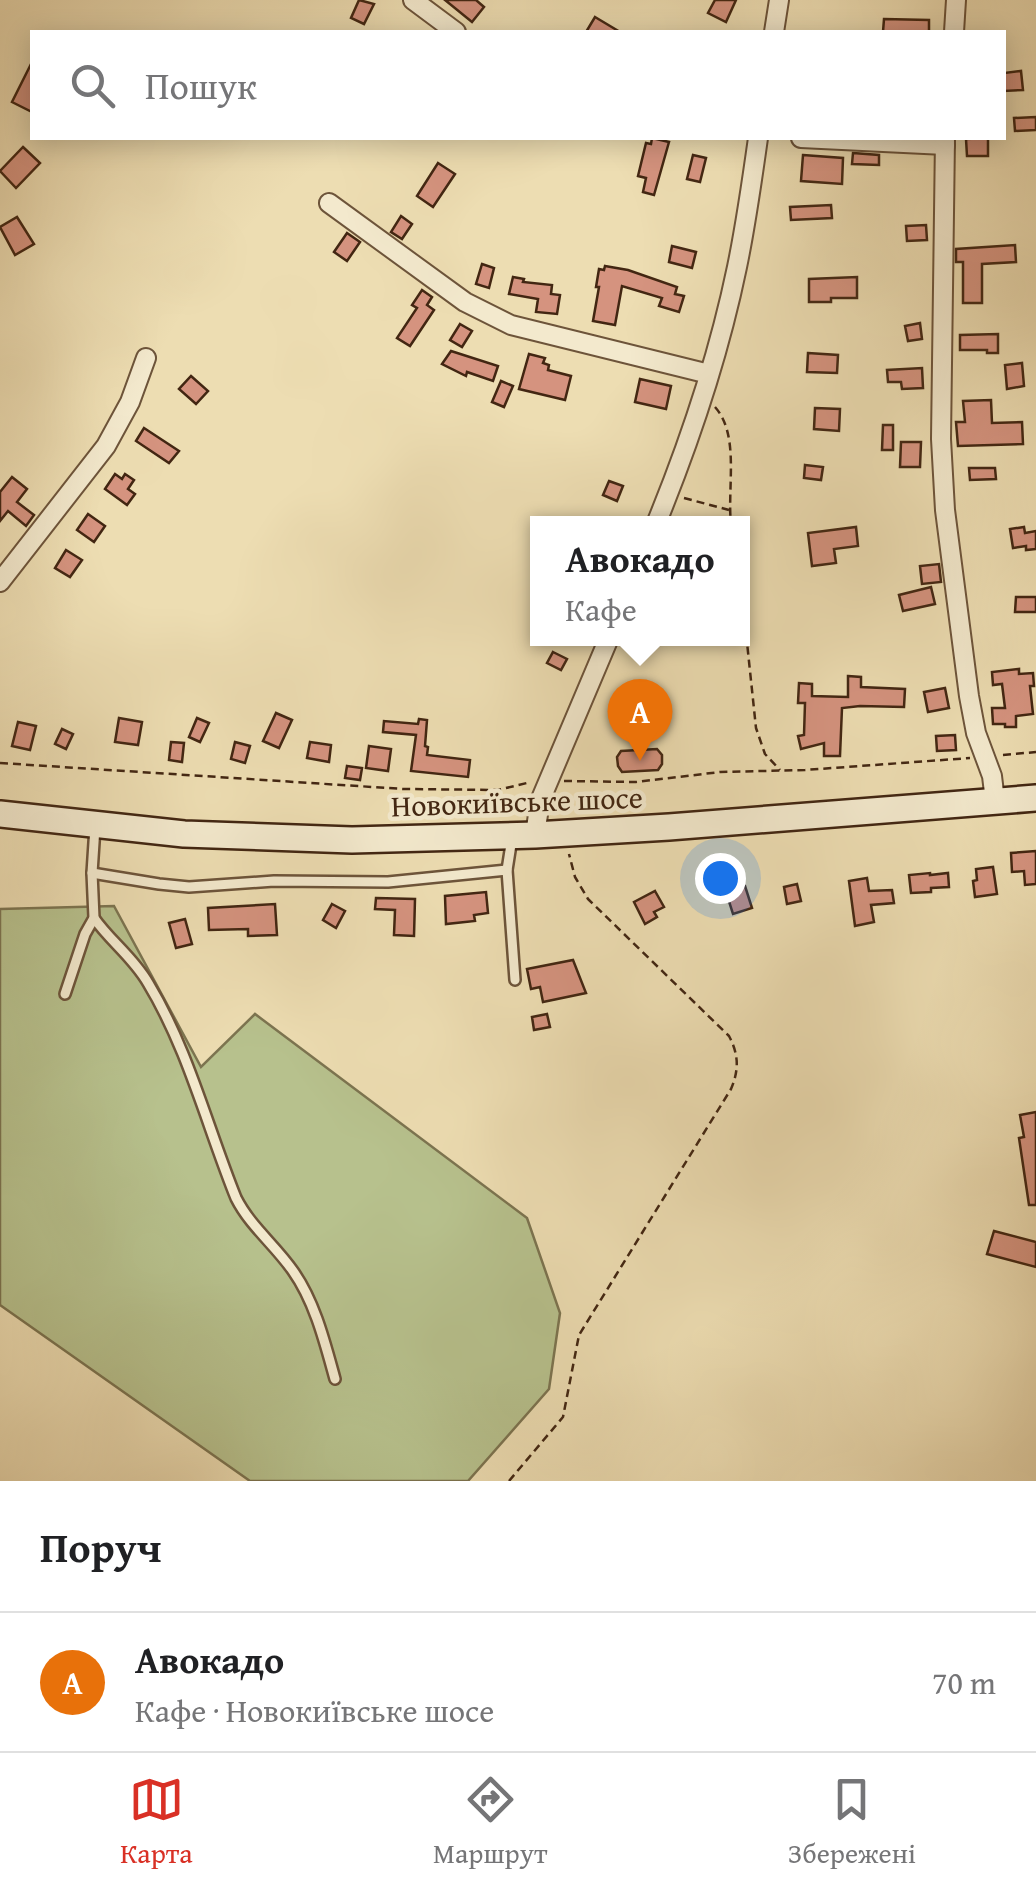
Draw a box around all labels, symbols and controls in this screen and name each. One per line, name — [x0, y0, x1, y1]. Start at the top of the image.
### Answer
search box — [30, 30, 1006, 140]
text: Пошук — [145, 57, 257, 113]
icon: search — [65, 58, 120, 113]
popup — [530, 516, 750, 646]
text: Авокадо — [565, 530, 715, 586]
text: Кафе — [565, 586, 637, 633]
pin: A — [608, 678, 672, 761]
street label: Новокиївське шосе — [390, 775, 644, 827]
your location — [695, 853, 746, 904]
text: Поруч — [40, 1516, 161, 1577]
text: Авокадо — [135, 1631, 284, 1687]
text: A — [62, 1659, 83, 1706]
text: 70 m — [932, 1659, 996, 1706]
text: Кафе · Новокиївське шосе — [135, 1687, 494, 1734]
tab: Карта — [120, 1772, 193, 1873]
tab: Маршрут — [433, 1772, 548, 1873]
tab: Збережені — [788, 1772, 916, 1873]

